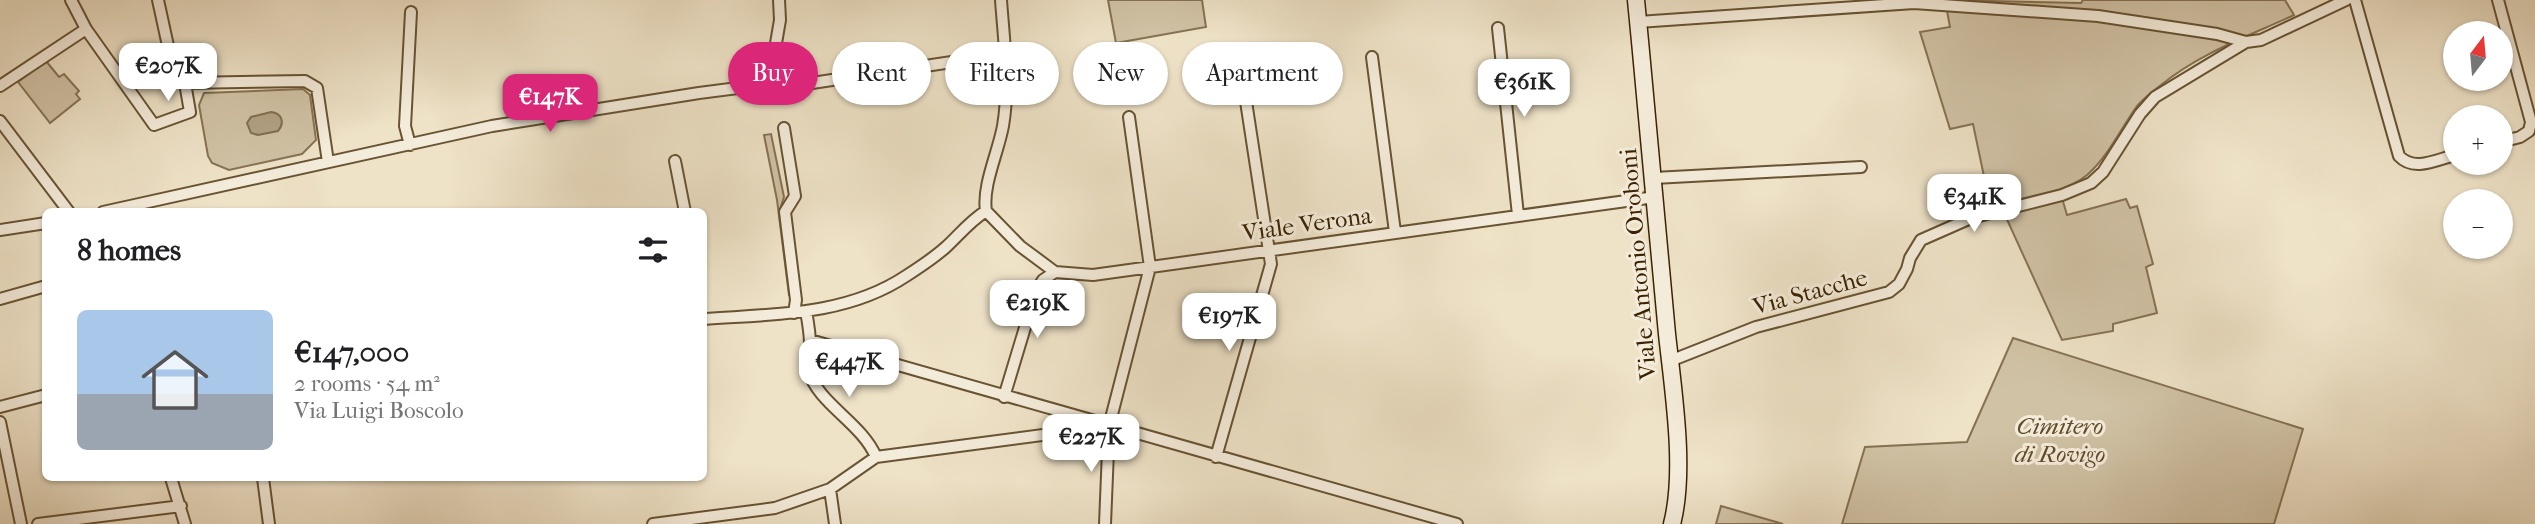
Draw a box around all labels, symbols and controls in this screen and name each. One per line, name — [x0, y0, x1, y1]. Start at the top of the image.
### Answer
north arrow — [2443, 21, 2513, 91]
map controls — [2443, 21, 2513, 259]
chip: Buy — [728, 42, 818, 105]
chip: Rent — [832, 42, 931, 105]
chip: Filters — [945, 42, 1059, 105]
chip: New — [1073, 42, 1168, 105]
chip: Apartment — [1182, 42, 1343, 105]
pin: €207K — [119, 43, 217, 103]
text: €207K — [135, 52, 201, 79]
pin: €361K — [1475, 60, 1573, 119]
text: €361K — [1494, 68, 1554, 95]
pin: €147K — [501, 74, 599, 134]
text: €147K — [519, 83, 581, 110]
button: + — [2443, 105, 2513, 175]
street label: Viale Antonio Oroboni — [1614, 147, 1662, 382]
pin: €341K — [1925, 174, 2023, 234]
text: €341K — [1943, 183, 2005, 210]
button: − — [2443, 189, 2513, 259]
street label: Viale Verona — [1239, 201, 1374, 247]
icon: filters — [634, 231, 672, 269]
text: 8 homes — [77, 233, 181, 268]
street label: Via Stacche — [1749, 263, 1870, 321]
pin: €219K — [988, 280, 1086, 340]
text: €219K — [1006, 289, 1068, 316]
pin: €197K — [1180, 294, 1278, 353]
text: €197K — [1198, 302, 1260, 329]
text: €147,000 — [294, 335, 409, 370]
icon: home — [133, 338, 217, 422]
pin: €447K — [800, 340, 898, 399]
text: €447K — [815, 348, 883, 375]
text: 2 rooms · 54 m² — [294, 370, 440, 397]
text: Via Luigi Boscolo — [294, 397, 464, 424]
park label: Cimitero di Rovigo — [2015, 412, 2105, 468]
pin: €227K — [1042, 414, 1140, 474]
text: €227K — [1058, 423, 1124, 450]

